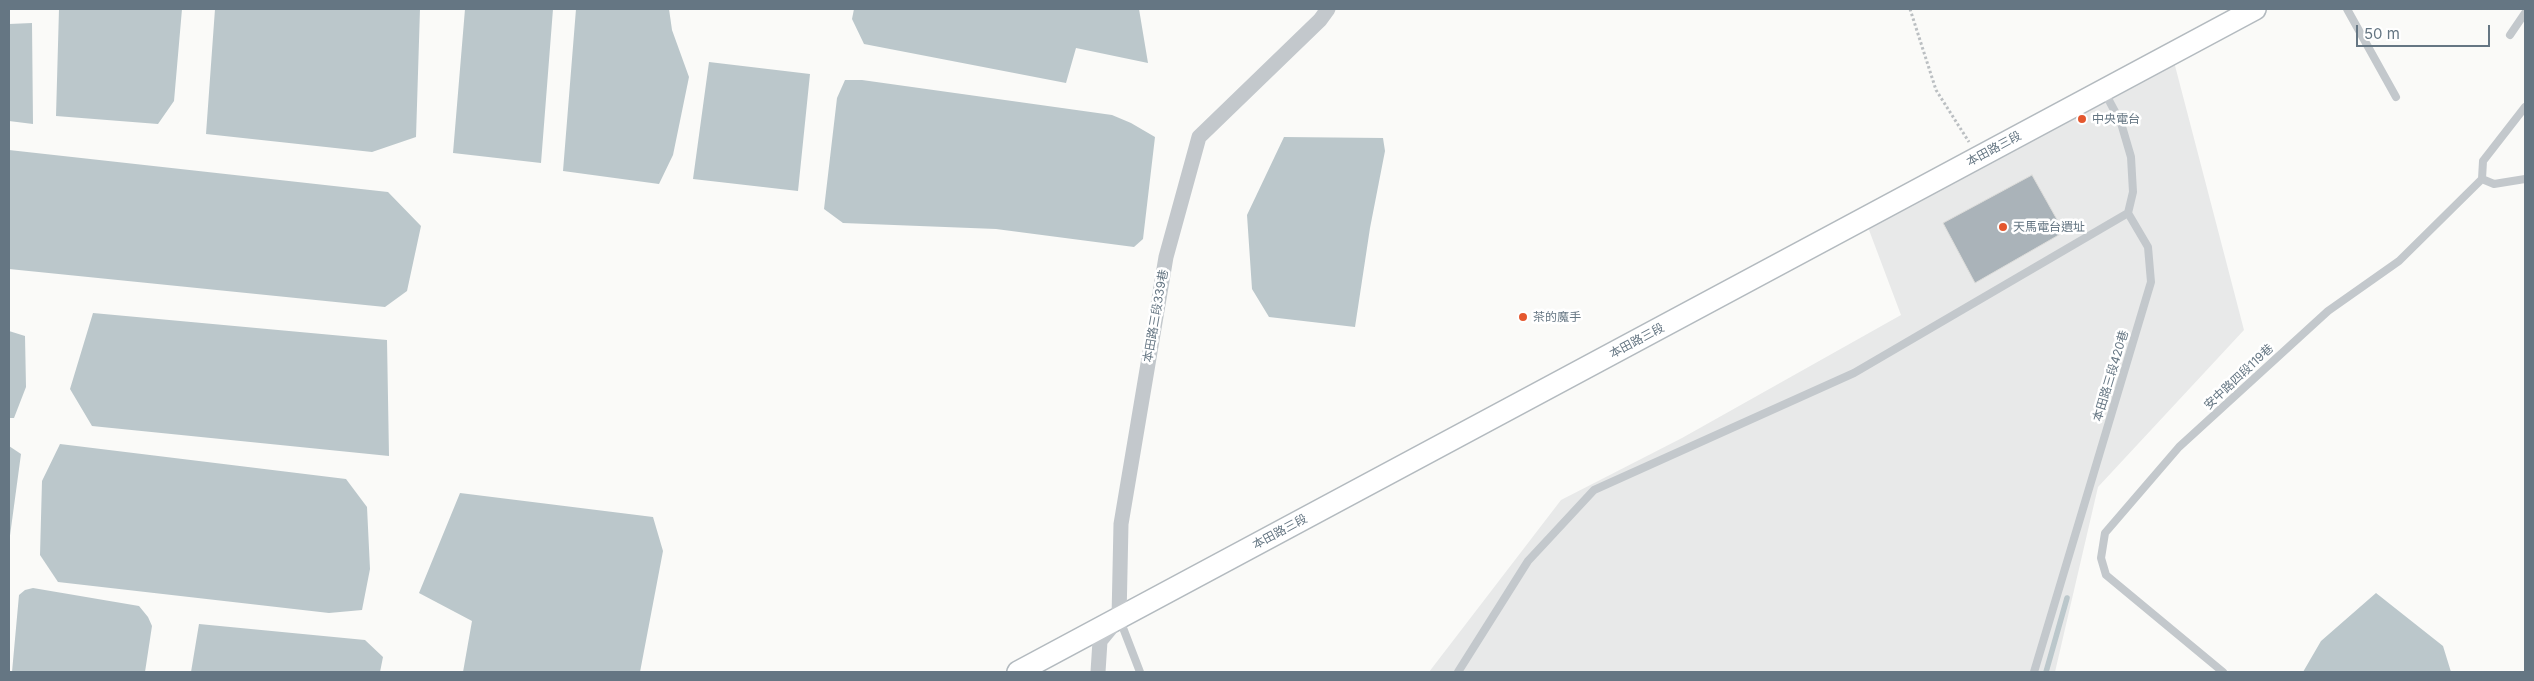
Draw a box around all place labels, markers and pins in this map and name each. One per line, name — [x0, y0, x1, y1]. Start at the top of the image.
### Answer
place label: 中央電台 — [2092, 112, 2140, 126]
marker: 中央電台 — [2076, 113, 2088, 125]
place label: 天馬電台遺址 — [2013, 220, 2085, 234]
marker: 天馬電台遺址 — [1997, 221, 2009, 233]
place label: 茶的魔手 — [1533, 310, 1581, 324]
marker: 茶的魔手 — [1517, 311, 1529, 323]

